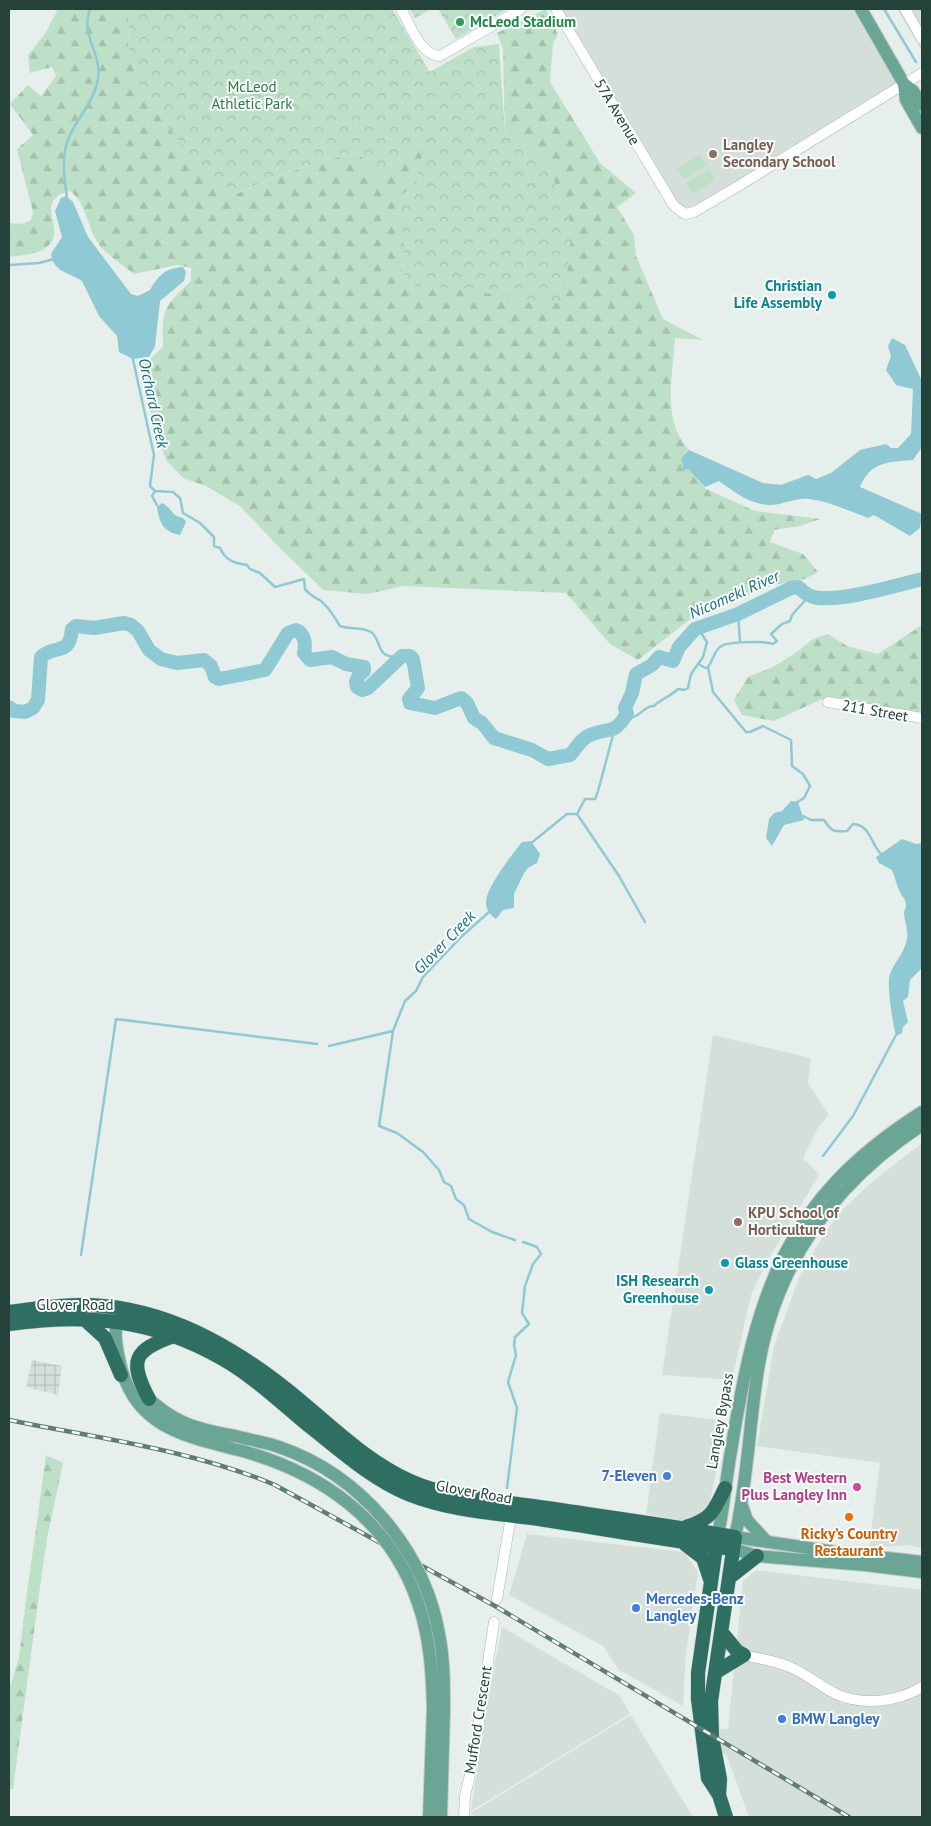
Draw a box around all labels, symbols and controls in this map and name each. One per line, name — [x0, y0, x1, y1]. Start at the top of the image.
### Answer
place label: McLeod Stadium — [470, 12, 576, 31]
marker: McLeod Stadium — [454, 16, 466, 28]
street label: 57A Avenue — [590, 75, 645, 148]
park label: McLeod Athletic Park — [212, 77, 293, 113]
place label: Langley Secondary School — [723, 135, 836, 171]
marker: Langley Secondary School — [707, 148, 719, 160]
place label: Christian Life Assembly — [734, 276, 823, 312]
marker: Christian Life Assembly — [826, 289, 838, 301]
water label: Orchard Creek — [135, 356, 173, 451]
water label: Nicomekl River — [686, 565, 784, 623]
street label: 211 Street — [841, 695, 910, 726]
water label: Glover Creek — [409, 905, 480, 978]
place label: KPU School of Horticulture — [748, 1203, 840, 1239]
marker: KPU School of Horticulture — [732, 1216, 744, 1228]
place label: Glass Greenhouse — [735, 1253, 849, 1272]
marker: Glass Greenhouse — [719, 1257, 731, 1269]
place label: ISH Research Greenhouse — [616, 1271, 699, 1307]
marker: ISH Research Greenhouse — [703, 1284, 715, 1296]
street label: Glover Road — [37, 1295, 113, 1314]
street label: Langley Bypass — [702, 1371, 737, 1470]
place label: 7-Eleven — [602, 1466, 657, 1485]
place label: Best Western Plus Langley Inn — [742, 1468, 847, 1504]
marker: 7-Eleven — [661, 1470, 673, 1482]
street label: Glover Road — [435, 1475, 514, 1508]
marker: Best Western Plus Langley Inn — [851, 1481, 863, 1493]
marker: Ricky’s Country Restaurant — [843, 1511, 855, 1523]
place label: Ricky’s Country Restaurant — [801, 1524, 898, 1560]
place label: Mercedes-Benz Langley — [646, 1589, 744, 1625]
marker: Mercedes-Benz Langley — [630, 1602, 642, 1614]
street label: Mufford Crescent — [460, 1664, 495, 1775]
place label: BMW Langley — [792, 1709, 880, 1728]
marker: BMW Langley — [776, 1713, 788, 1725]

